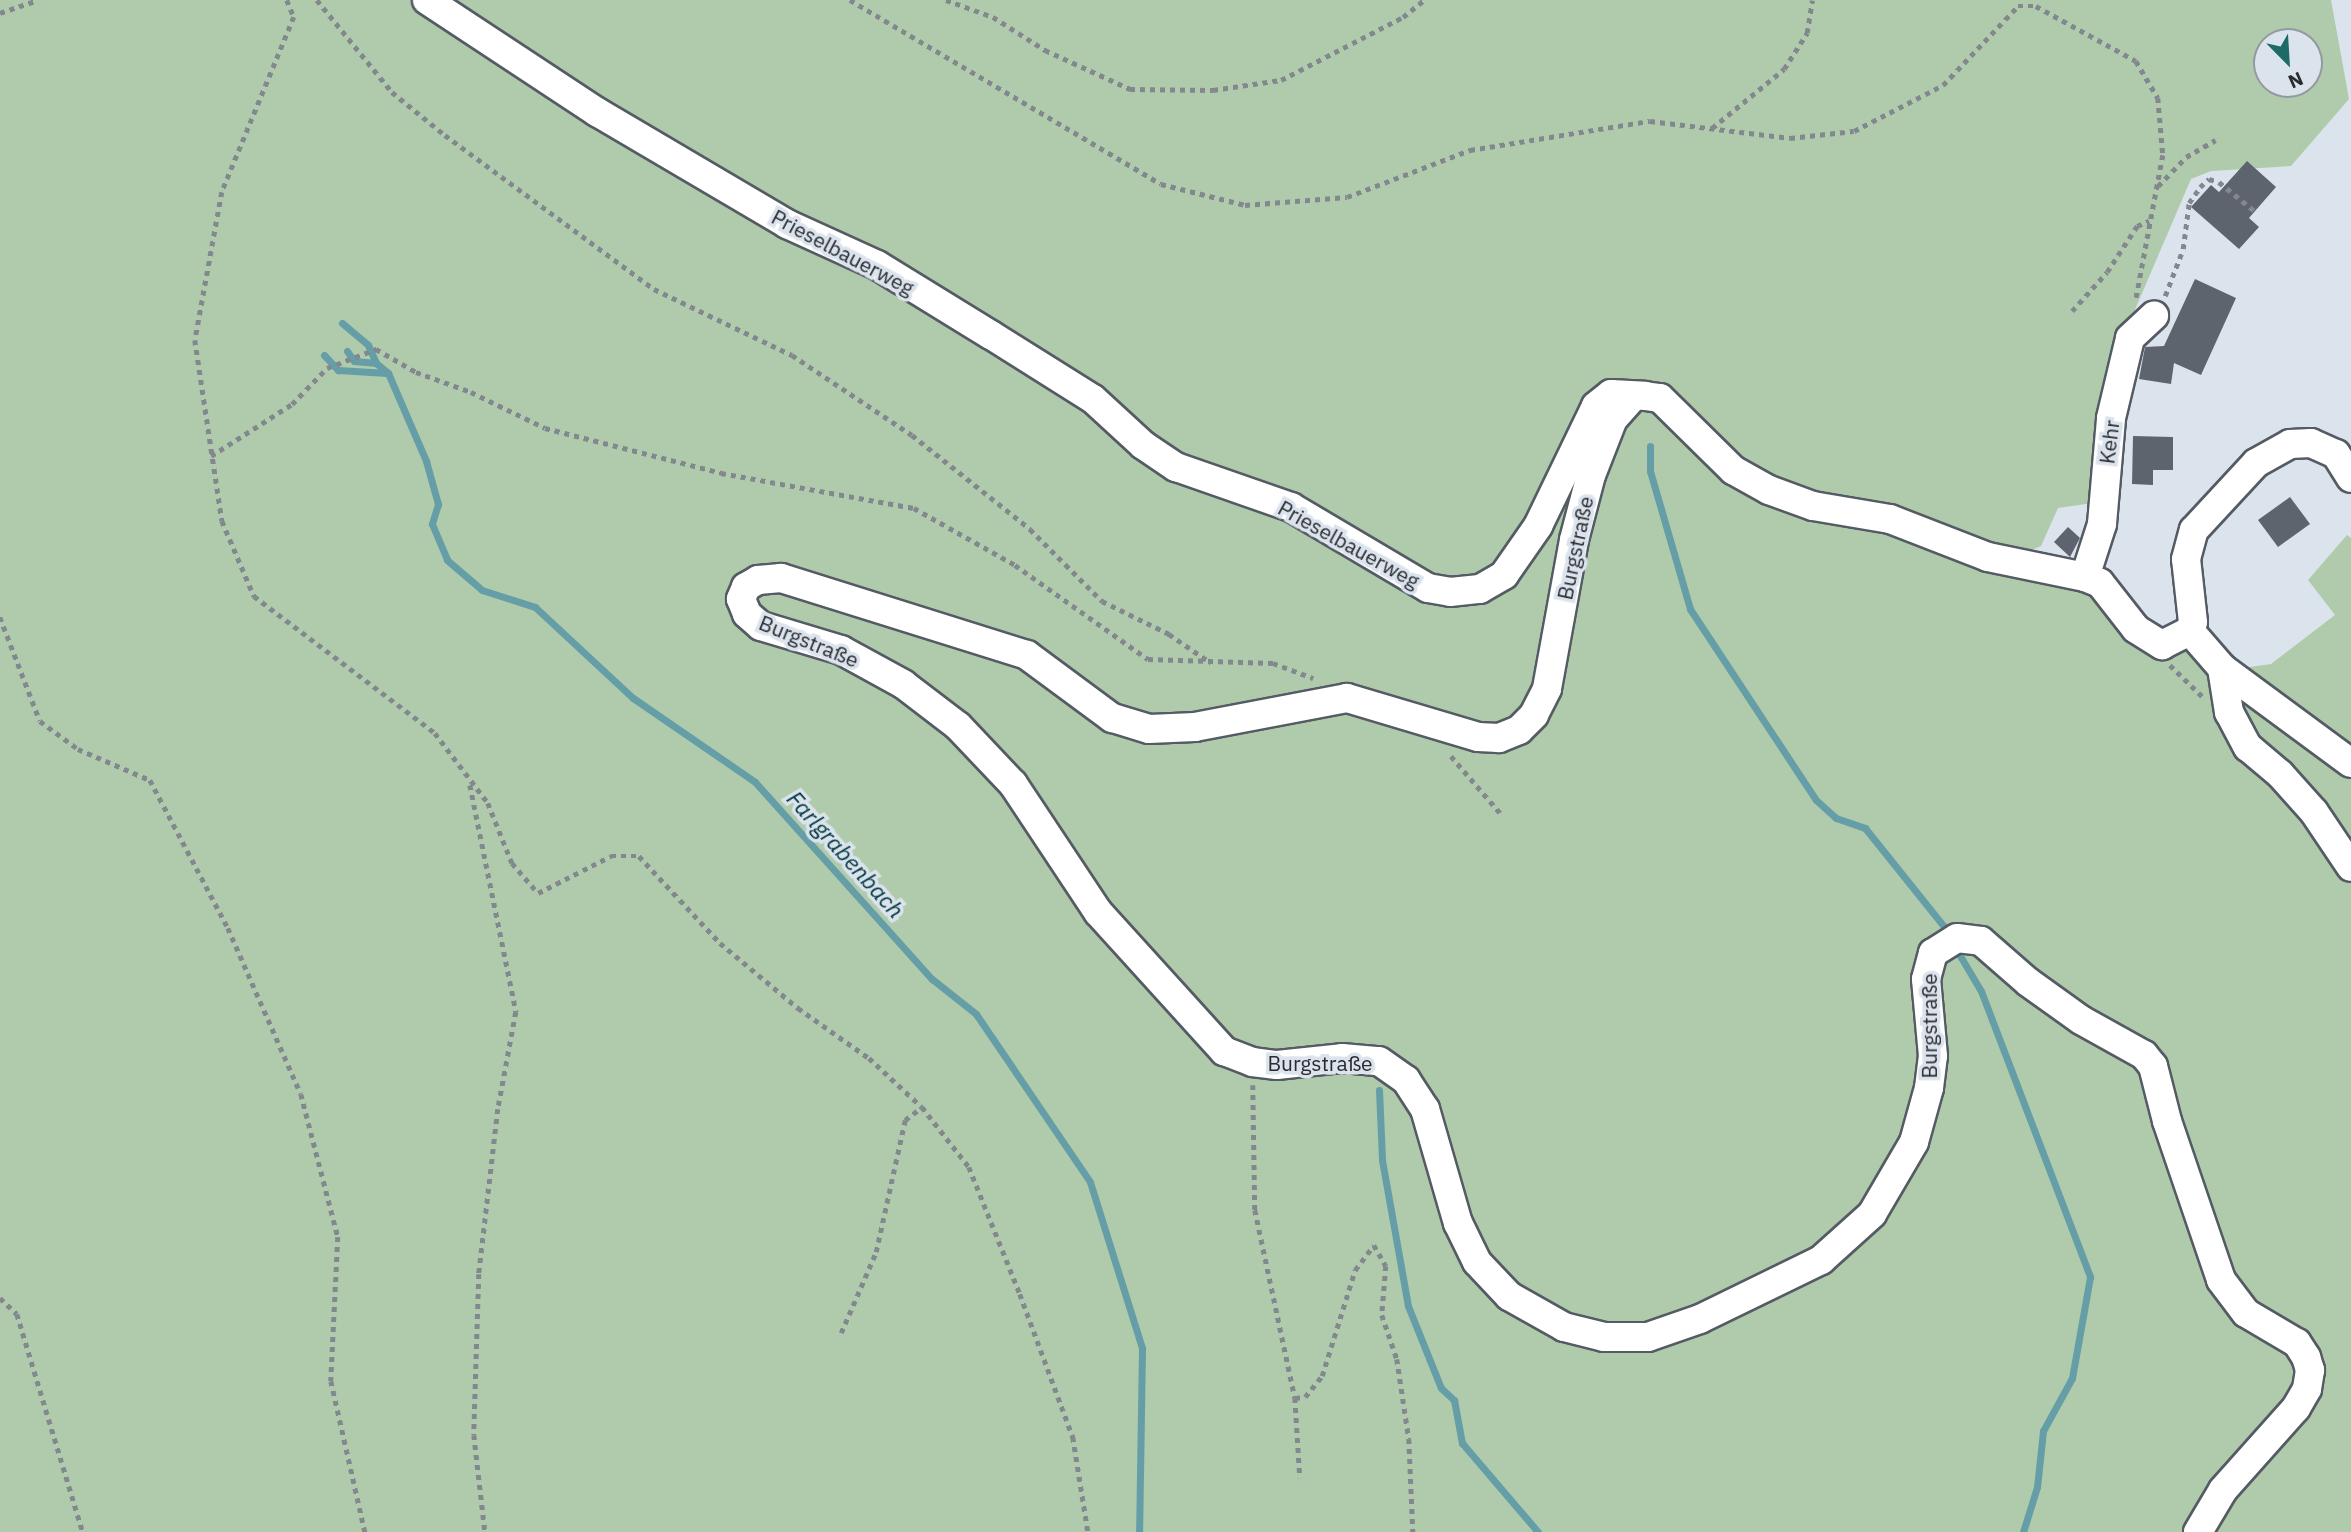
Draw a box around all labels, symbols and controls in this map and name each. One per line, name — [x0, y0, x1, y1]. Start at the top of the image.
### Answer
north arrow — [2253, 28, 2323, 98]
text: N — [2285, 67, 2307, 94]
street label: Prieselbauerweg — [767, 204, 919, 300]
street label: Kehr — [2094, 419, 2124, 465]
street label: Burgstraße — [1552, 494, 1598, 602]
street label: Prieselbauerweg — [1274, 495, 1424, 593]
street label: Burgstraße — [756, 610, 862, 672]
water label: Farlgrabenbach — [782, 785, 910, 923]
street label: Burgstraße — [1916, 973, 1942, 1079]
street label: Burgstraße — [1267, 1050, 1373, 1076]

